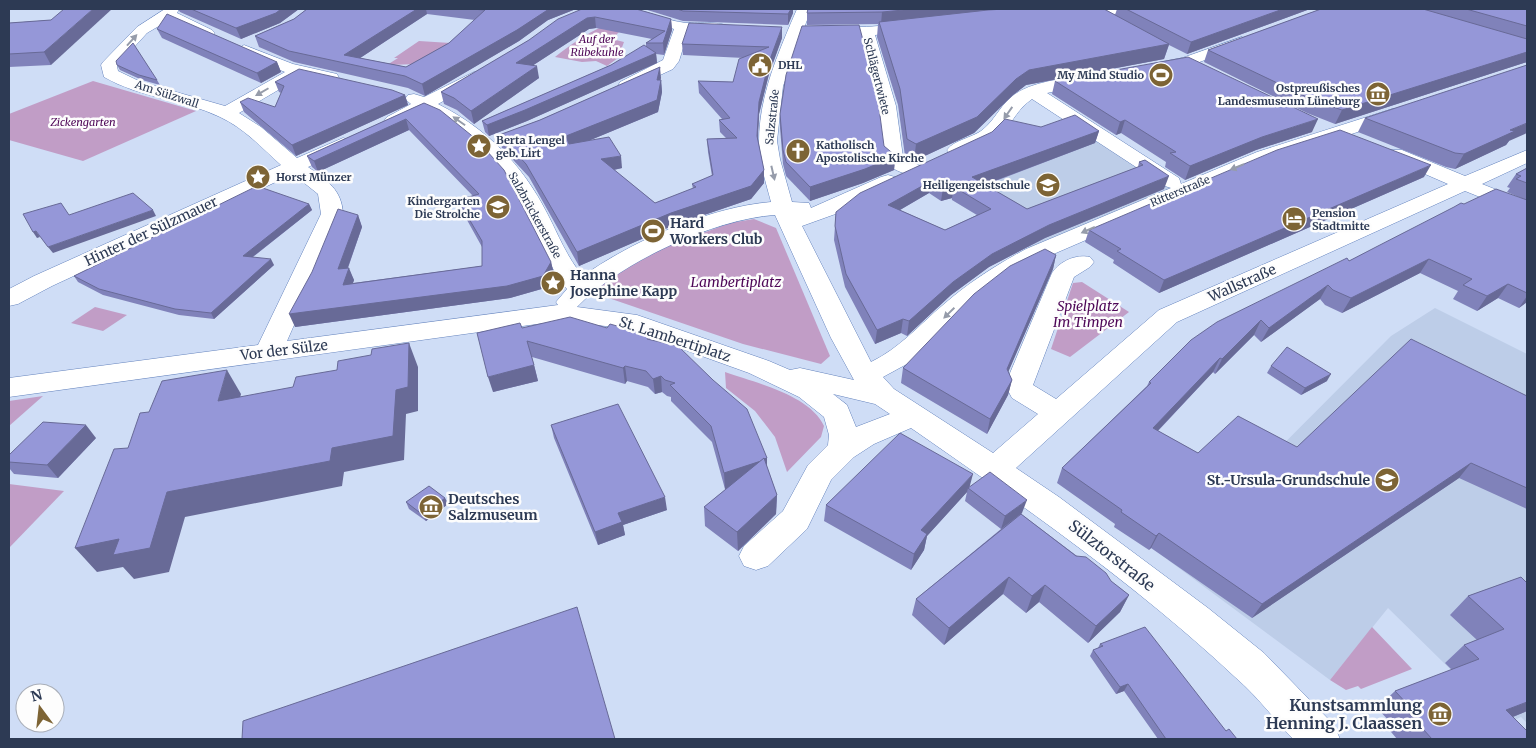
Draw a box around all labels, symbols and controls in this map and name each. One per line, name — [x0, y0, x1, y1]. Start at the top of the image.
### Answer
park label: Auf der Rübekuhle — [570, 32, 624, 59]
one-way arrow — [126, 34, 138, 46]
street label: Schlägertwiete — [861, 36, 893, 116]
public building icon: DHL — [747, 52, 773, 78]
place label: DHL — [778, 58, 802, 72]
sports icon: My Mind Studio — [1148, 62, 1174, 88]
place label: My Mind Studio — [1057, 68, 1144, 82]
street label: Am Sülzwall — [132, 77, 201, 111]
place label: Ostpreußisches Landesmuseum Lüneburg — [1218, 81, 1360, 108]
museum icon: Ostpreußisches Landesmuseum Lüneburg — [1365, 81, 1391, 107]
one-way arrow — [256, 88, 269, 97]
street label: Salzstraße — [762, 88, 782, 145]
one-way arrow — [1003, 106, 1013, 120]
park label: Zickengarten — [49, 115, 116, 129]
one-way arrow — [452, 116, 465, 126]
place icon: Berta Lengel geb. Lirt — [466, 133, 492, 159]
place label: Berta Lengel geb. Lirt — [496, 133, 565, 160]
church icon: Katholisch Apostolische Kirche — [785, 138, 811, 164]
place label: Katholisch Apostolische Kirche — [815, 138, 924, 165]
one-way arrow — [1230, 163, 1244, 171]
place icon: Horst Münzer — [245, 164, 271, 190]
one-way arrow — [769, 166, 777, 181]
street label: Salzbrückerstraße — [505, 169, 565, 261]
place label: Horst Münzer — [276, 170, 352, 184]
school or university icon: Heiligengeistschule — [1035, 172, 1061, 198]
street label: Ritterstraße — [1148, 172, 1212, 210]
place label: Heiligengeistschule — [923, 178, 1030, 192]
street label: Hinter der Sülzmauer — [82, 192, 220, 270]
place label: Kindergarten Die Strolche — [407, 194, 481, 221]
school or university icon: Kindergarten Die Strolche — [485, 194, 511, 220]
hotel icon: Pension Stadtmitte — [1281, 206, 1307, 232]
place label: Pension Stadtmitte — [1312, 206, 1370, 233]
place label: Hard Workers Club — [669, 214, 763, 248]
sports icon: Hard Workers Club — [640, 218, 666, 244]
one-way arrow — [1080, 226, 1095, 234]
street label: Wallstraße — [1204, 260, 1279, 306]
place label: Hanna Josephine Kapp — [569, 266, 677, 300]
place icon: Hanna Josephine Kapp — [540, 270, 566, 296]
park label: Lambertiplatz — [691, 273, 782, 291]
park label: Spielplatz Im Timpen — [1053, 297, 1123, 331]
one-way arrow — [943, 307, 955, 319]
street label: St. Lambertiplatz — [617, 312, 734, 366]
street label: Vor der Sülze — [238, 336, 329, 364]
school or university icon: St.-Ursula-Grundschule — [1374, 467, 1400, 493]
place label: St.-Ursula-Grundschule — [1207, 471, 1370, 489]
place label: Deutsches Salzmuseum — [448, 490, 538, 524]
museum icon: Deutsches Salzmuseum — [418, 494, 444, 520]
street label: Sülztorstraße — [1065, 515, 1159, 595]
north arrow — [15, 683, 65, 733]
text: N — [29, 685, 44, 706]
place label: Kunstsammlung Henning J. Claassen — [1266, 695, 1422, 733]
museum icon: Kunstsammlung Henning J. Claassen — [1427, 701, 1453, 727]

